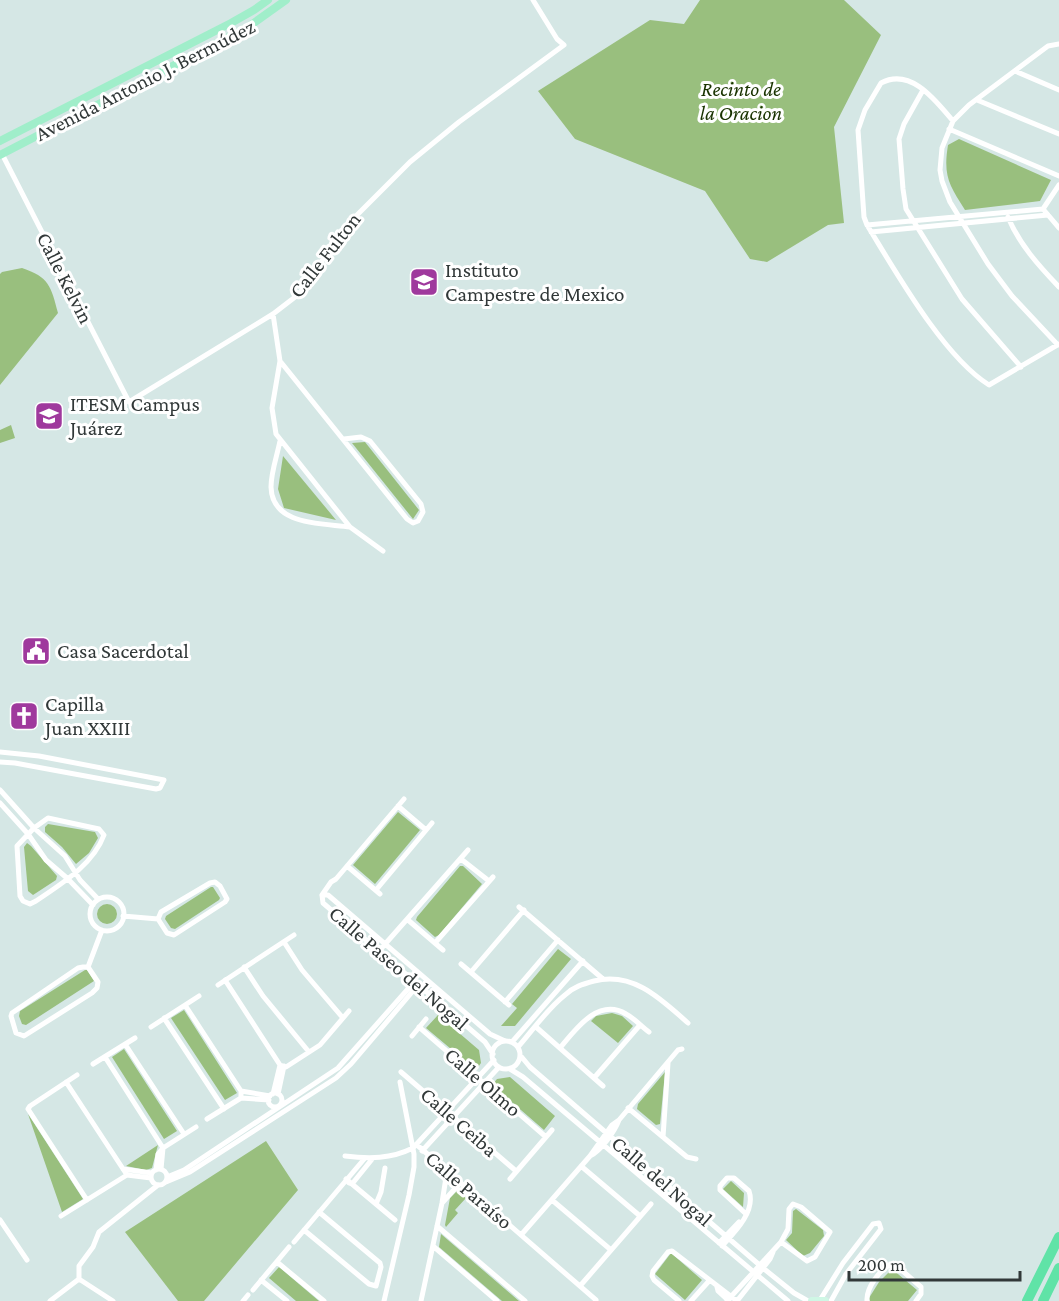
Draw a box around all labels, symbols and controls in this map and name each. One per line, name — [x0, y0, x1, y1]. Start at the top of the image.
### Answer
street label: Avenida Antonio J. Bermúdez — [31, 14, 259, 146]
park label: Recinto de la Oracion — [700, 77, 782, 125]
street label: Calle Fulton — [284, 208, 366, 302]
street label: Calle Kelvin — [32, 228, 98, 328]
place label: Instituto Campestre de Mexico — [445, 258, 625, 306]
school or university icon: Instituto Campestre de Mexico — [408, 266, 440, 298]
place label: ITESM Campus Juárez — [68, 392, 200, 440]
school or university icon: ITESM Campus Juárez — [33, 400, 65, 432]
public building icon: Casa Sacerdotal — [20, 635, 52, 667]
place label: Casa Sacerdotal — [57, 639, 189, 663]
place label: Capilla Juan XXIII — [43, 692, 130, 740]
church icon: Capilla Juan XXIII — [8, 700, 40, 732]
street label: Calle Paseo del Nogal — [324, 901, 474, 1035]
street label: Calle Olmo — [440, 1042, 526, 1122]
street label: Calle Ceiba — [416, 1082, 502, 1162]
street label: Calle del Nogal — [607, 1131, 717, 1231]
street label: Calle Paraíso — [421, 1146, 517, 1234]
scale bar — [849, 1244, 1020, 1282]
text: 200 m — [858, 1255, 905, 1275]

